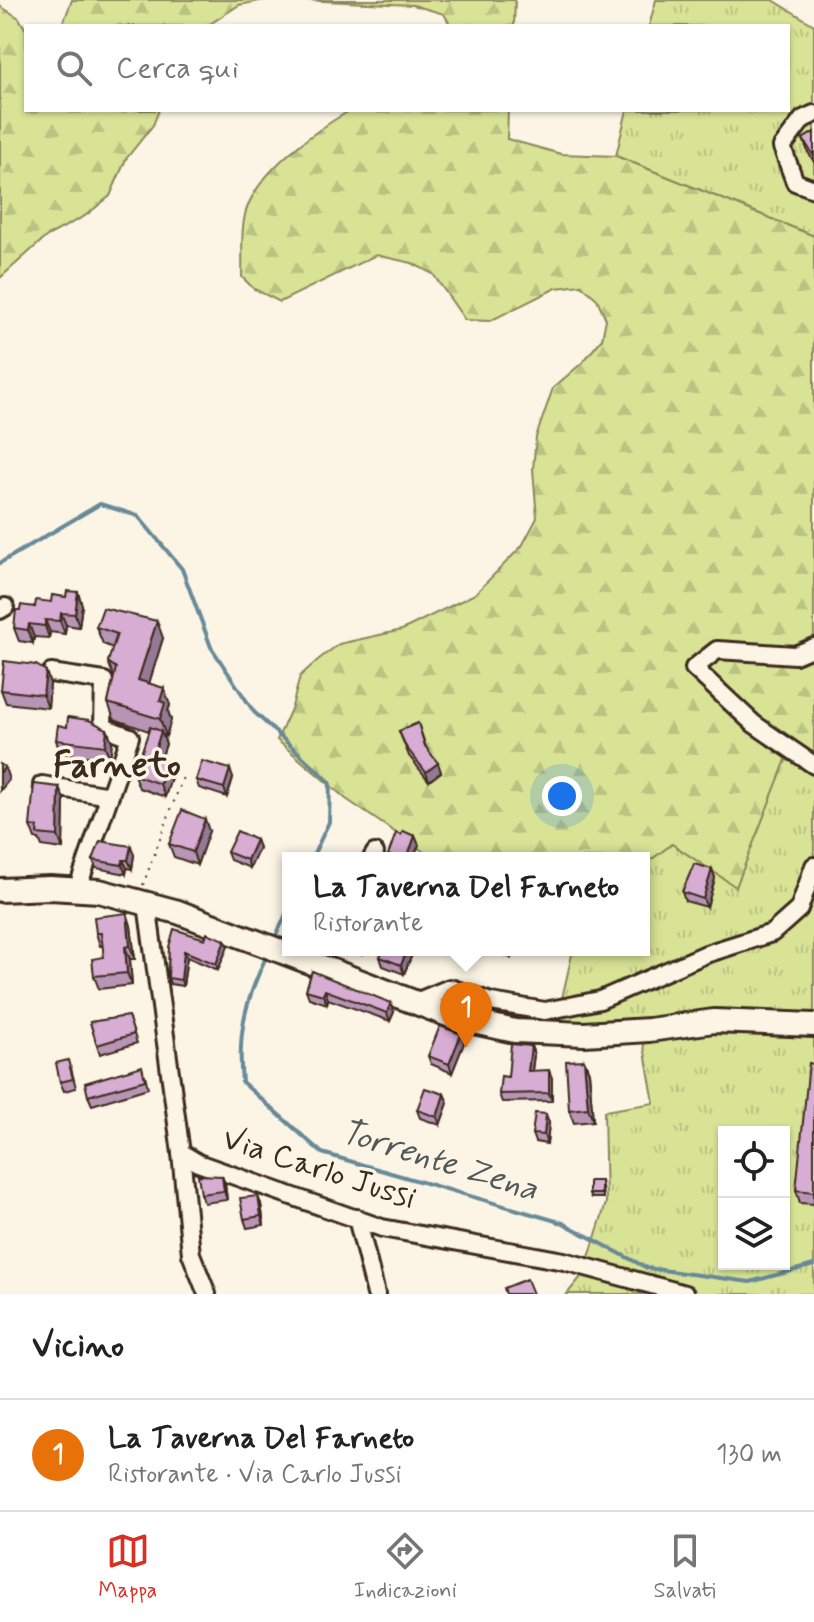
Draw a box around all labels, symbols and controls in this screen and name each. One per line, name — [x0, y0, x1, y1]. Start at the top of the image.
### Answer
search box — [24, 24, 790, 112]
icon: search — [52, 46, 96, 90]
text: Cerca qui — [116, 49, 239, 88]
district label: Farneto — [53, 743, 181, 790]
your location — [542, 776, 582, 816]
popup — [282, 852, 650, 956]
text: La Taverna Del Farneto — [313, 868, 619, 907]
text: Ristorante — [313, 907, 423, 941]
pin: 1 — [440, 982, 492, 1048]
water label: Torrente Zena — [335, 1110, 544, 1212]
street label: Via Carlo Jussi — [217, 1118, 421, 1220]
map controls — [718, 1126, 790, 1270]
button: locate — [718, 1126, 790, 1198]
button: layers — [718, 1198, 790, 1270]
text: Vicino — [32, 1324, 124, 1369]
text: La Taverna Del Farneto — [108, 1419, 414, 1458]
text: 1 — [52, 1438, 64, 1472]
text: 130 m — [716, 1438, 782, 1472]
text: Ristorante · Via Carlo Jussi — [108, 1458, 402, 1492]
tab: Mappa — [98, 1529, 157, 1605]
tab: Indicazioni — [354, 1529, 457, 1605]
tab: Salvati — [653, 1529, 716, 1605]

